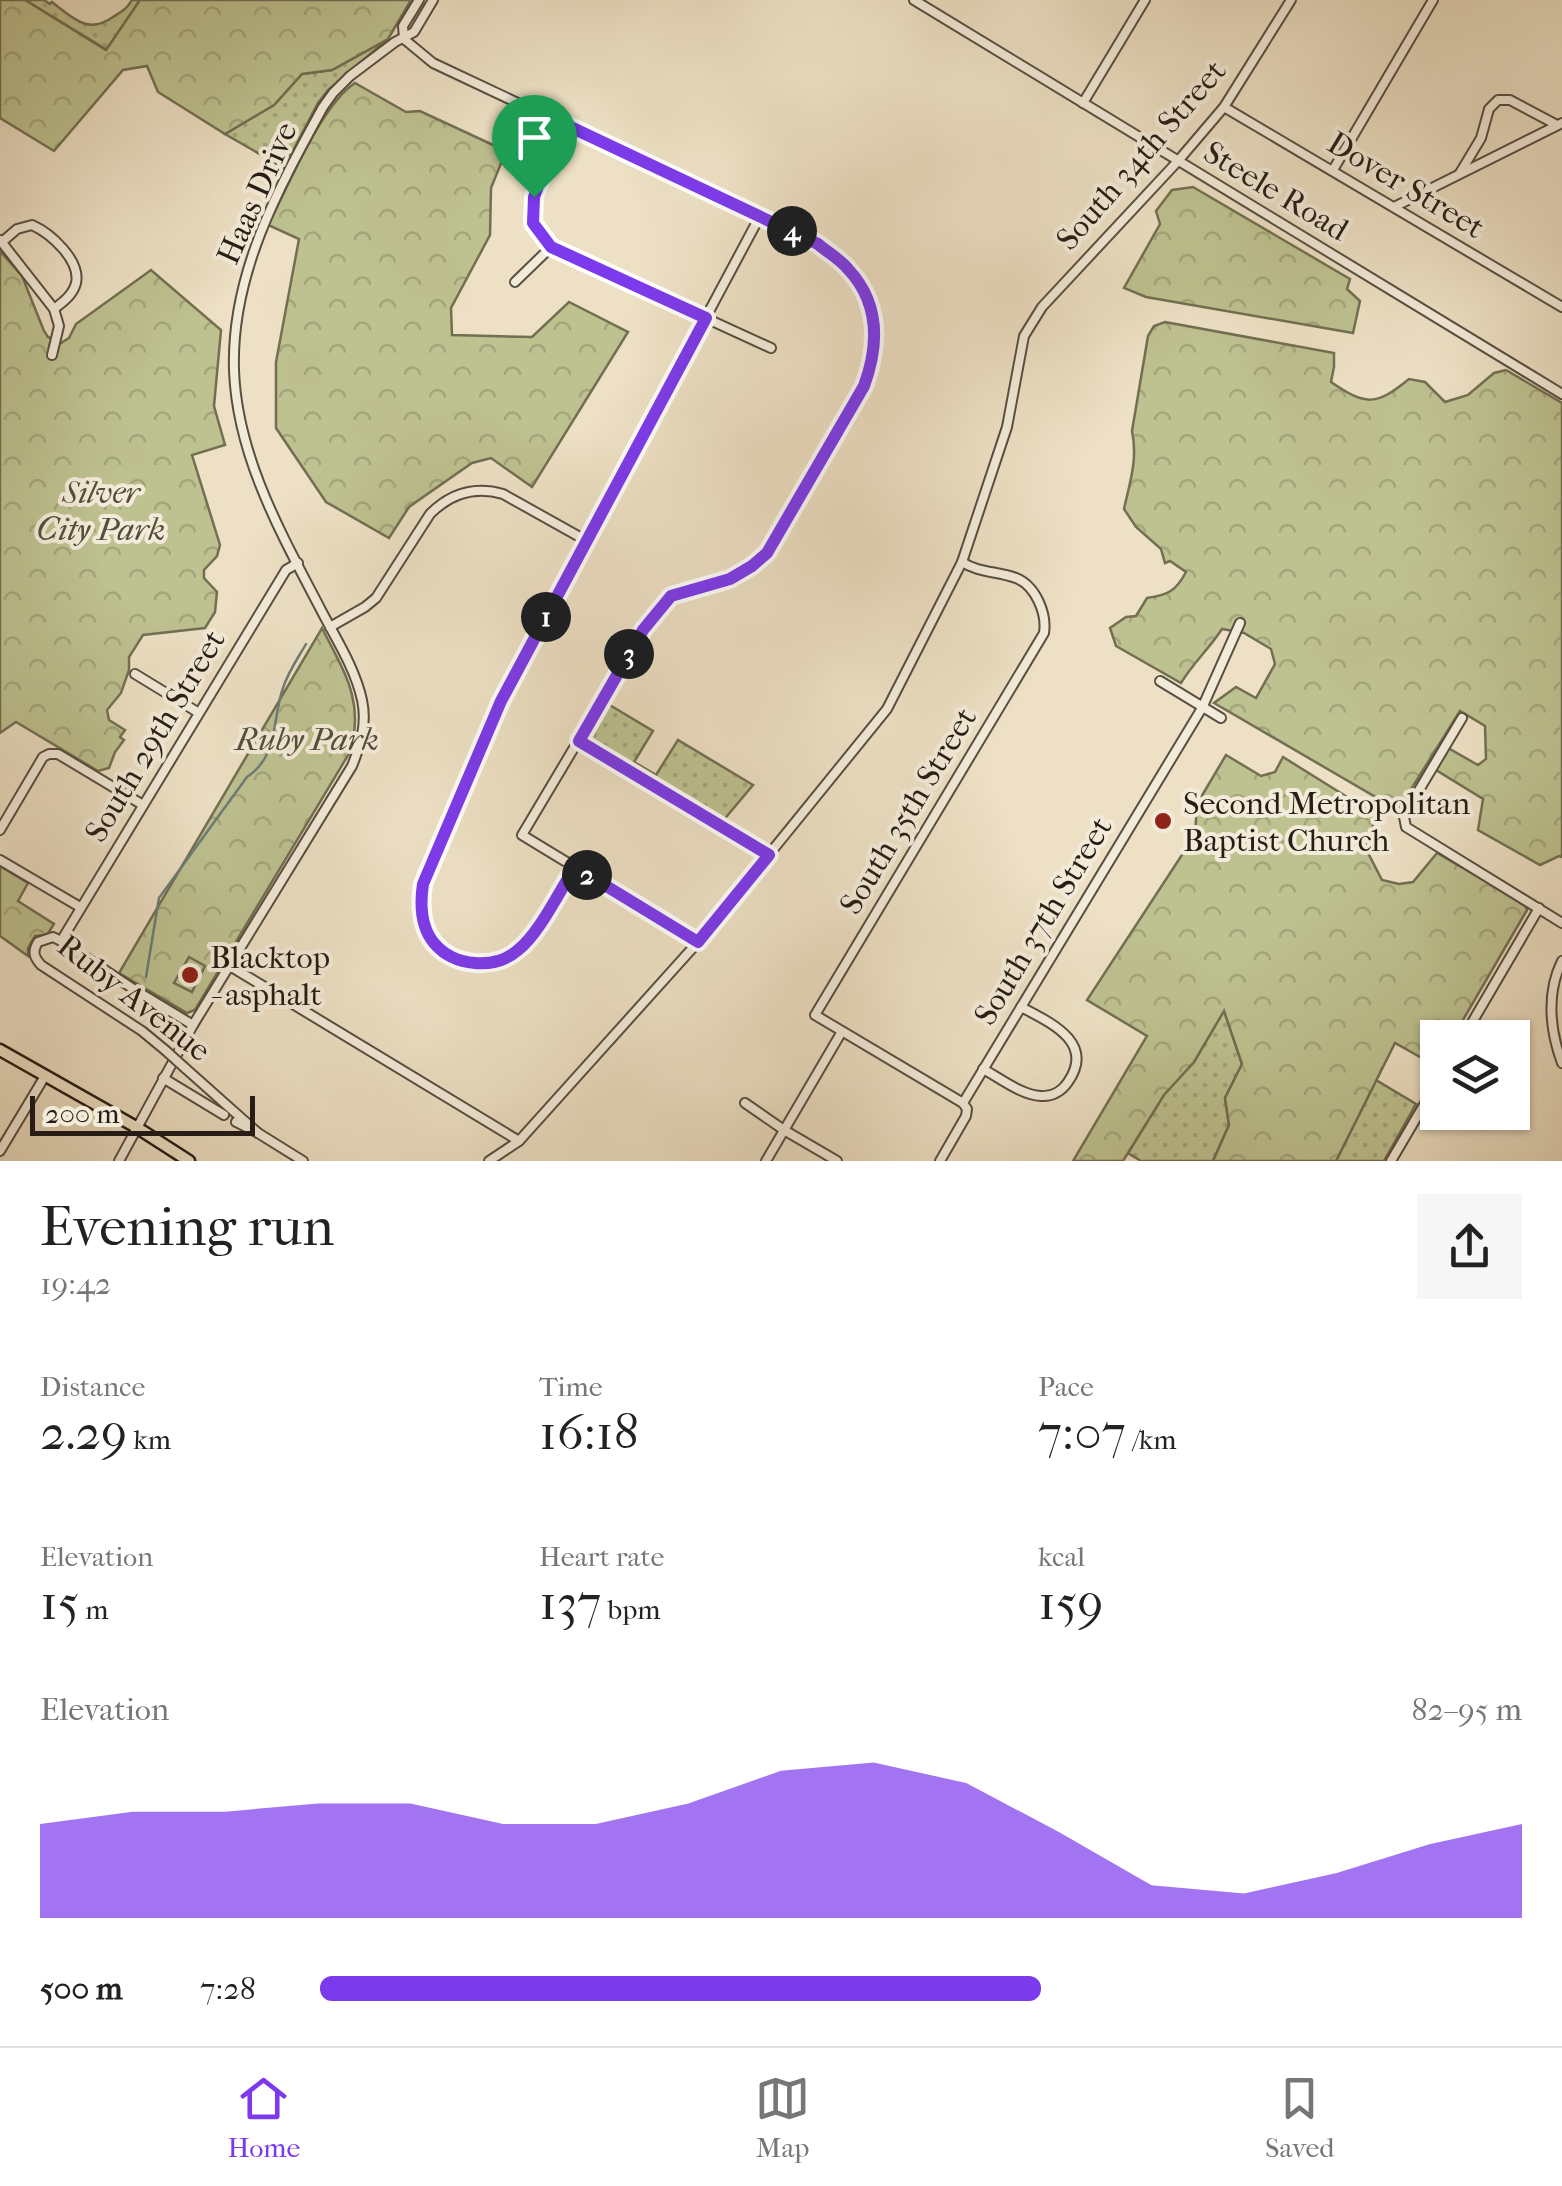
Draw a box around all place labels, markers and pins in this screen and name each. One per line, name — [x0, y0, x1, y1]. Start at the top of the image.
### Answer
pin — [492, 95, 577, 198]
pin: 4 — [767, 206, 817, 256]
pin: 1 — [521, 592, 571, 642]
pin: 3 — [604, 629, 654, 679]
place label: Second Metropolitan Baptist Church — [1183, 785, 1471, 859]
marker: Second Metropolitan Baptist Church — [1152, 810, 1174, 832]
pin: 2 — [562, 850, 612, 900]
place label: Blacktop - asphalt — [210, 939, 330, 1013]
marker: Blacktop - asphalt — [179, 964, 201, 986]

